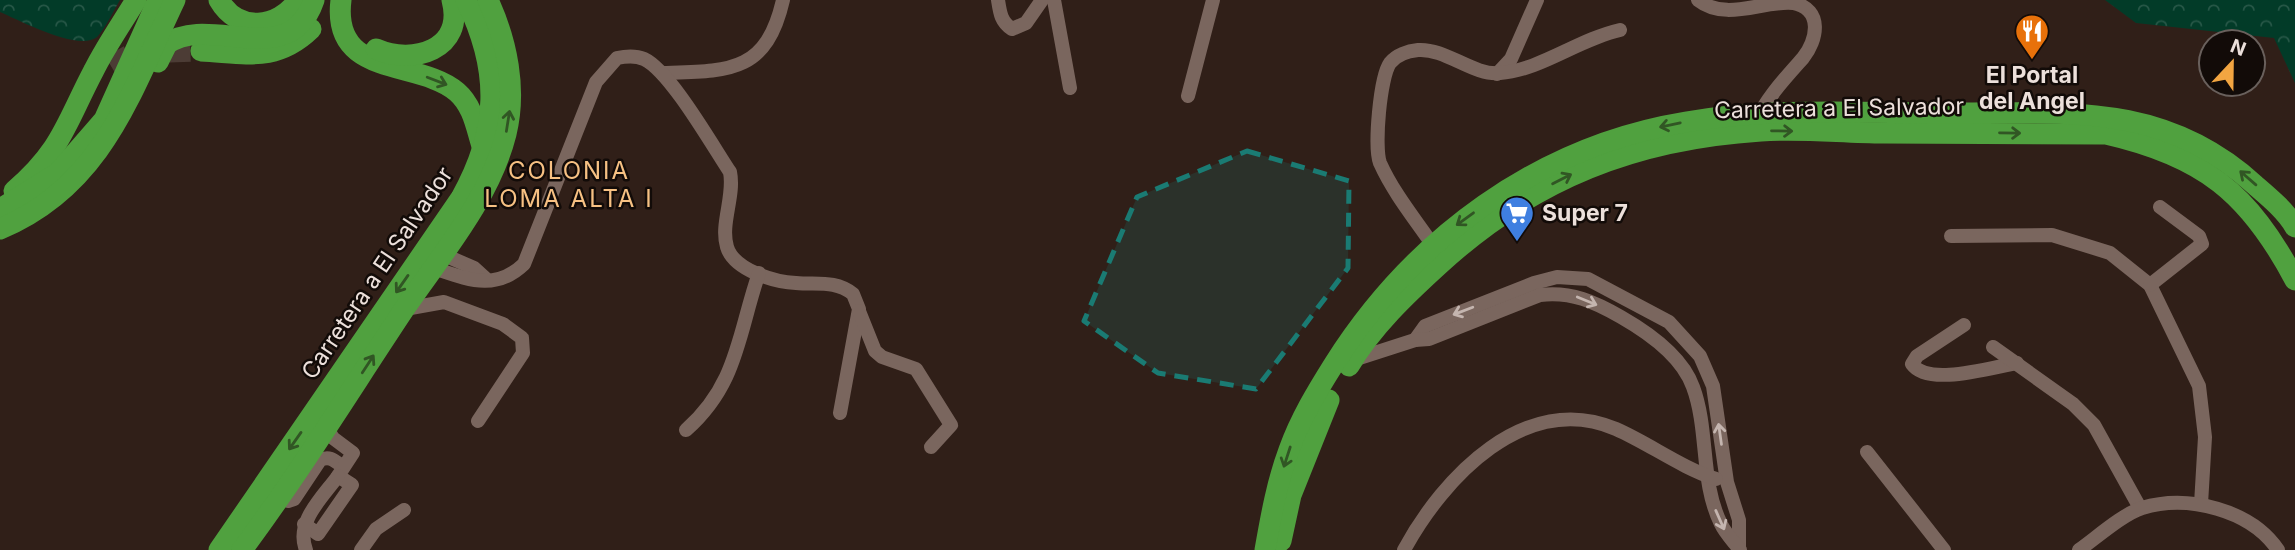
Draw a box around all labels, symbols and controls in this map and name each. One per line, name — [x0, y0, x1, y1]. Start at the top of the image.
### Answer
restaurant icon: El Portal del Angel — [2013, 12, 2051, 61]
north arrow — [2197, 28, 2267, 98]
text: N — [2227, 34, 2249, 61]
place label: El Portal del Angel — [1979, 61, 2085, 115]
one-way arrow — [426, 76, 447, 89]
street label: Carretera a El Salvador — [1714, 92, 1965, 124]
one-way arrow — [501, 110, 514, 133]
one-way arrow — [1659, 119, 1682, 132]
one-way arrow — [1770, 124, 1793, 137]
one-way arrow — [1998, 126, 2021, 140]
district label: COLONIA LOMA ALTA I — [484, 156, 654, 213]
street label: Carretera a El Salvador — [295, 161, 459, 384]
one-way arrow — [2239, 170, 2257, 186]
one-way arrow — [1551, 172, 1572, 186]
supermarket icon: Super 7 — [1498, 194, 1536, 243]
place label: Super 7 — [1542, 199, 1628, 227]
one-way arrow — [1456, 212, 1475, 226]
one-way arrow — [395, 274, 409, 293]
one-way arrow — [1576, 295, 1597, 308]
one-way arrow — [1452, 306, 1474, 319]
one-way arrow — [361, 355, 376, 374]
one-way arrow — [1714, 423, 1727, 446]
one-way arrow — [288, 431, 302, 450]
one-way arrow — [1280, 445, 1292, 467]
one-way arrow — [1715, 509, 1728, 530]

